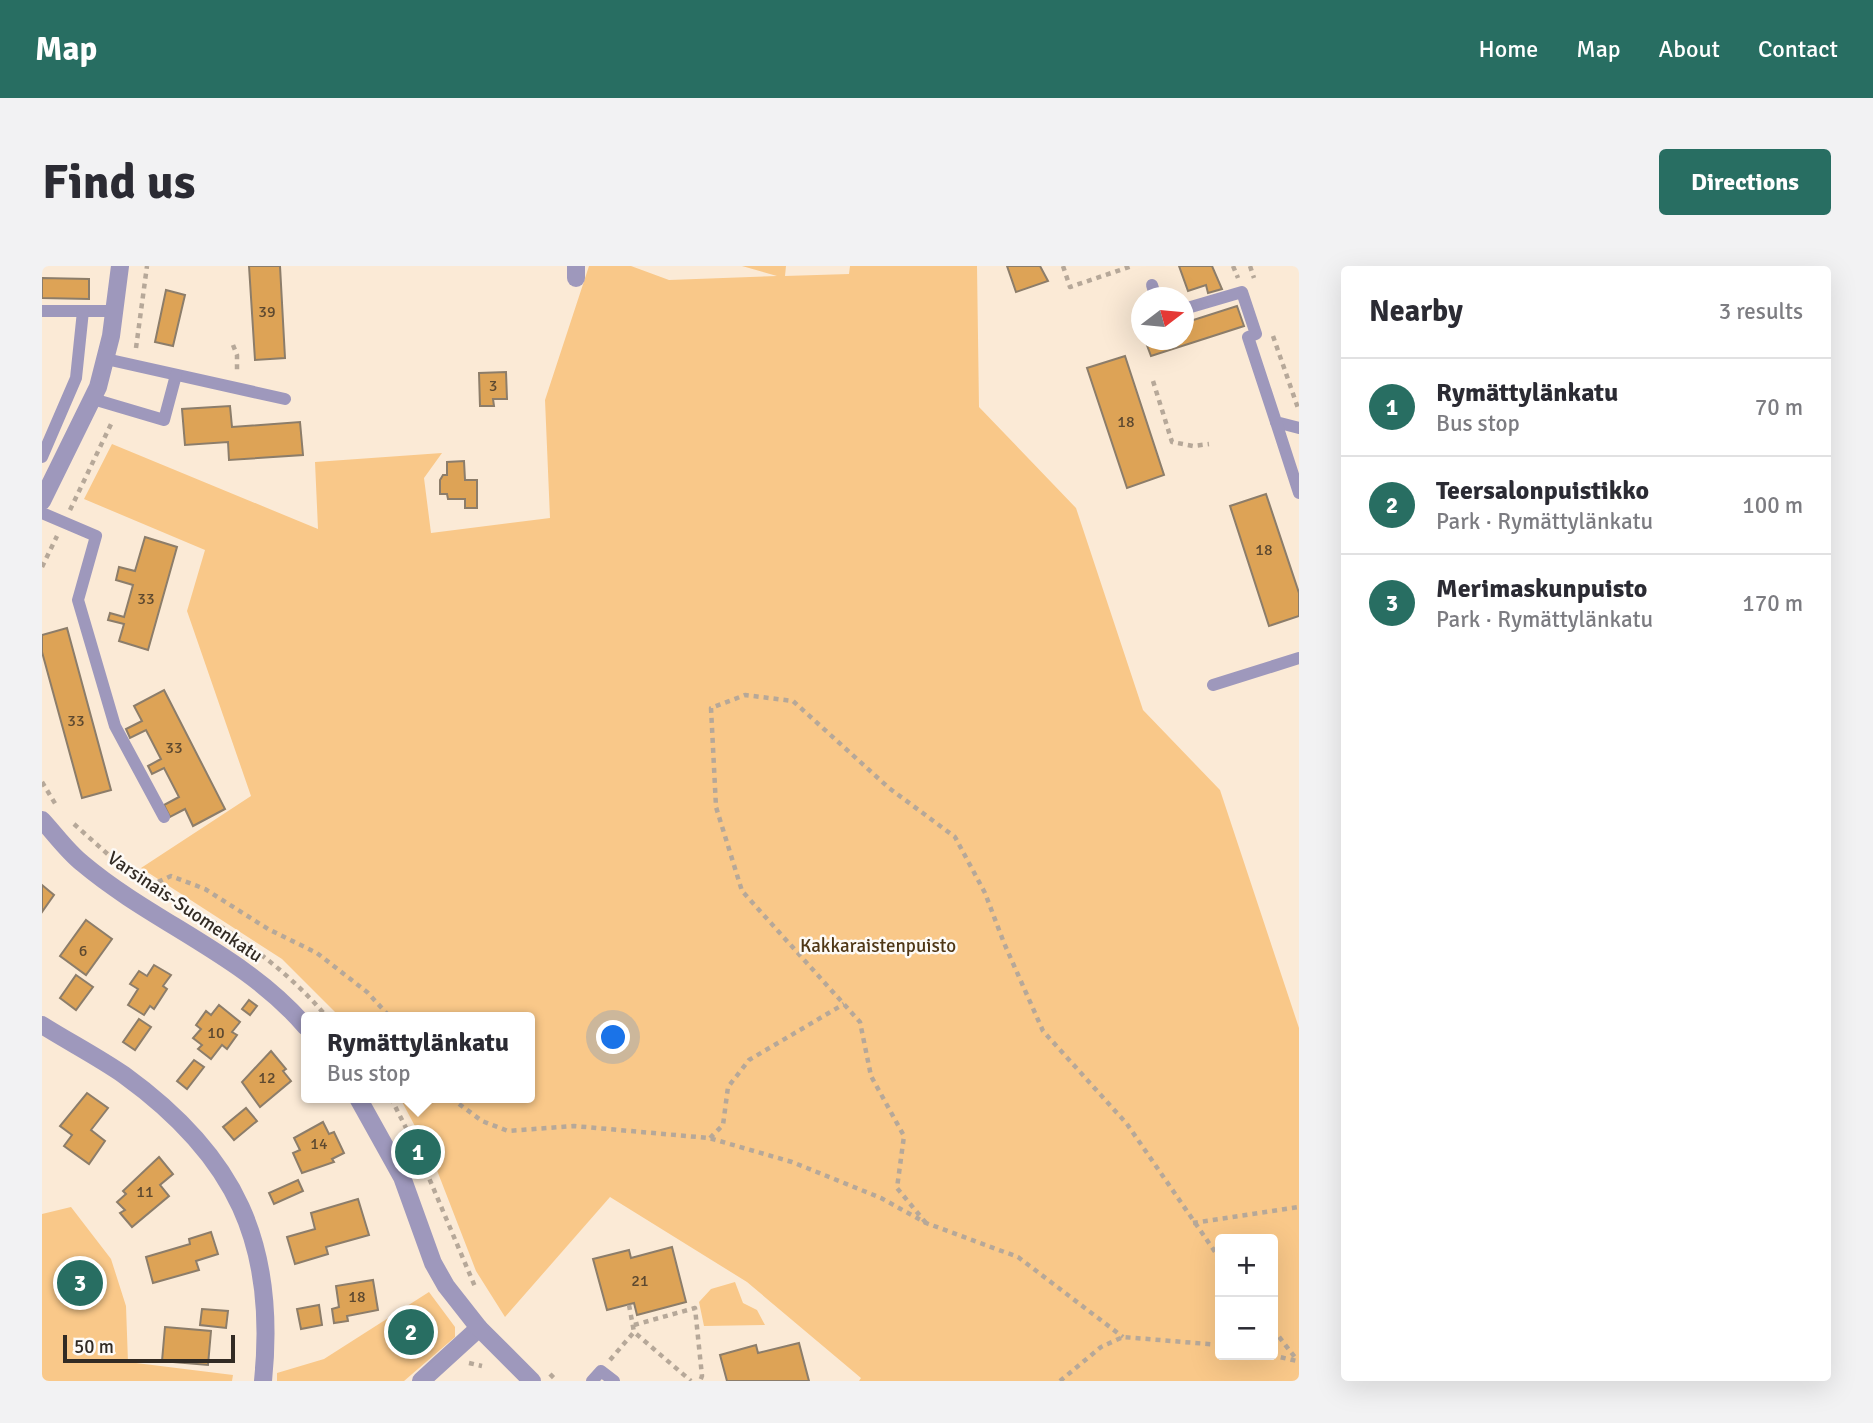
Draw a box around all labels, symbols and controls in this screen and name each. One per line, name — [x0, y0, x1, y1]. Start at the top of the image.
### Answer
text: Map — [35, 29, 97, 70]
text: Home — [1478, 34, 1538, 64]
text: Map — [1576, 34, 1621, 64]
text: About — [1659, 34, 1720, 64]
text: Contact — [1758, 34, 1838, 64]
button: Directions — [1659, 149, 1831, 215]
text: Find us — [42, 152, 195, 212]
north arrow — [1131, 287, 1194, 350]
text: Nearby — [1369, 293, 1463, 330]
text: 3 results — [1719, 297, 1803, 326]
house number: 39 — [258, 302, 276, 322]
house number: 3 — [489, 376, 497, 396]
text: Rymättylänkatu — [1436, 377, 1618, 409]
text: 1 — [1386, 393, 1398, 422]
text: 70 m — [1755, 393, 1803, 422]
text: Bus stop — [1436, 409, 1520, 438]
house number: 18 — [1117, 412, 1135, 432]
text: Teersalonpuistikko — [1436, 475, 1649, 507]
text: 2 — [1386, 491, 1398, 520]
text: 100 m — [1742, 491, 1803, 520]
text: Park · Rymättylänkatu — [1436, 507, 1653, 536]
house number: 18 — [1255, 540, 1273, 560]
text: Merimaskunpuisto — [1436, 573, 1647, 605]
house number: 33 — [137, 589, 155, 609]
text: 3 — [1386, 589, 1398, 618]
text: 170 m — [1742, 589, 1803, 618]
text: Park · Rymättylänkatu — [1436, 605, 1653, 634]
house number: 33 — [67, 711, 85, 731]
house number: 33 — [165, 738, 183, 758]
street label: Varsinais-Suomenkatu — [103, 846, 267, 968]
park label: Kakkaraistenpuisto — [800, 934, 956, 958]
house number: 6 — [79, 941, 87, 961]
popup — [301, 1012, 535, 1103]
your location — [596, 1020, 630, 1054]
house number: 10 — [207, 1023, 225, 1043]
text: Rymättylänkatu — [327, 1027, 509, 1059]
text: Bus stop — [327, 1059, 411, 1088]
house number: 12 — [258, 1068, 276, 1088]
pin: 1 — [395, 1126, 441, 1178]
house number: 14 — [310, 1134, 328, 1154]
house number: 11 — [136, 1182, 154, 1202]
map controls — [1215, 1234, 1278, 1360]
button: + — [1215, 1234, 1278, 1297]
pin: 3 — [57, 1257, 103, 1309]
house number: 21 — [631, 1271, 649, 1291]
house number: 18 — [348, 1287, 366, 1307]
button: − — [1215, 1297, 1278, 1360]
pin: 2 — [388, 1306, 434, 1358]
scale bar — [63, 1332, 234, 1364]
text: 50 m — [74, 1335, 114, 1359]

